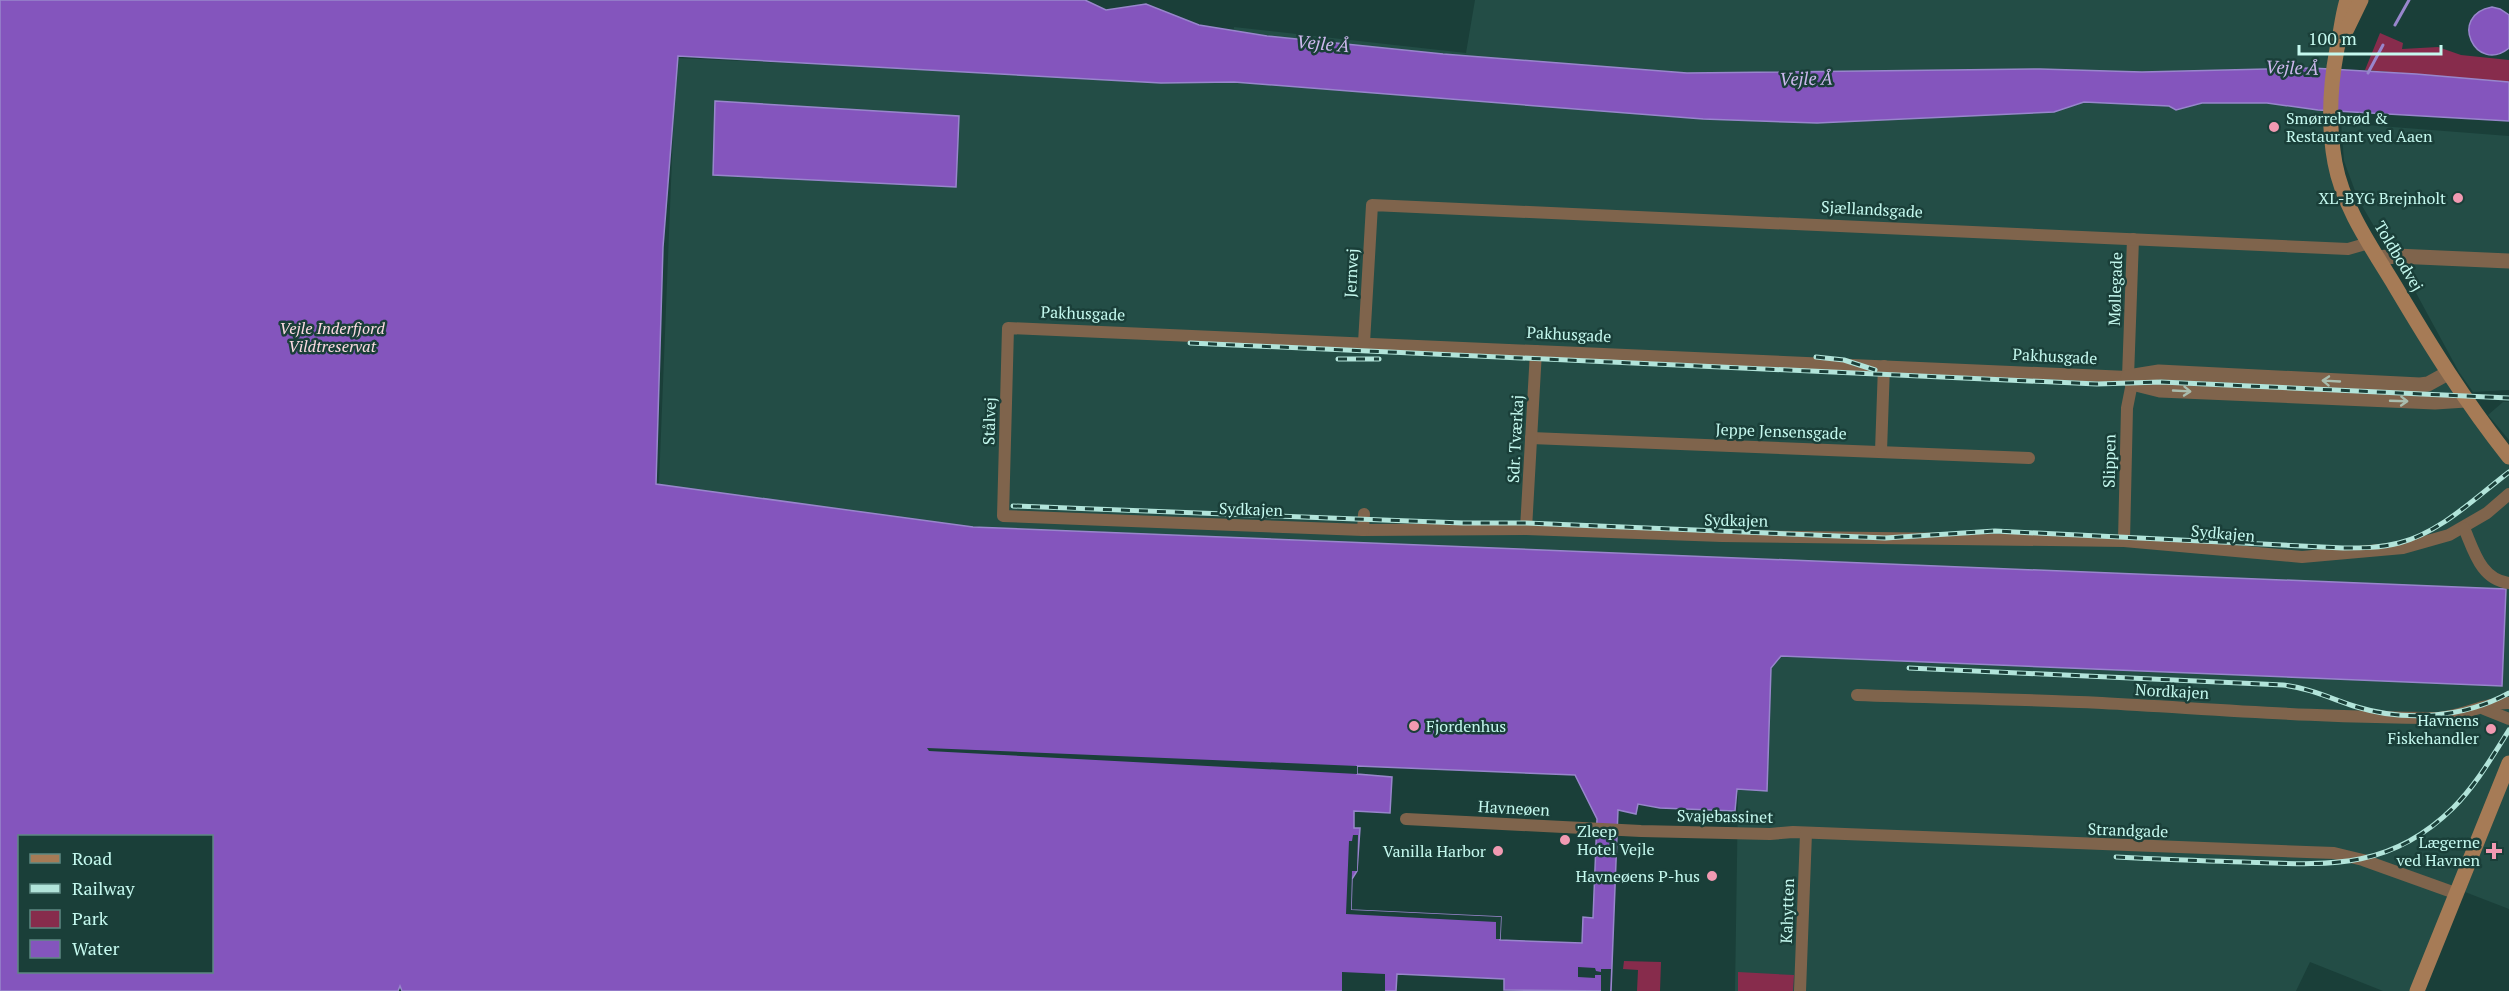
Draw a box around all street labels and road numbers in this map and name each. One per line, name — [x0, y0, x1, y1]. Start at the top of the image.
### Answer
street label: Sjællandsgade — [1820, 195, 1924, 223]
street label: Toldbodvej — [2369, 217, 2429, 295]
street label: Jernvej — [1339, 248, 1363, 298]
street label: Møllegade — [2103, 252, 2127, 326]
street label: Pakhusgade — [1040, 301, 1126, 325]
street label: Pakhusgade — [1526, 321, 1612, 347]
street label: Pakhusgade — [2012, 343, 2098, 369]
street label: Sdr. Tværkaj — [1502, 394, 1528, 484]
street label: Stålvej — [977, 397, 1001, 445]
street label: Jeppe Jensensgade — [1715, 418, 1847, 444]
street label: Slippen — [2098, 433, 2120, 488]
street label: Sydkajen — [1219, 497, 1284, 521]
street label: Sydkajen — [1704, 508, 1769, 532]
street label: Sydkajen — [2190, 519, 2256, 547]
street label: Nordkajen — [2134, 678, 2210, 704]
street label: Havneøen — [1478, 795, 1551, 821]
street label: Svajebassinet — [1677, 804, 1773, 828]
street label: Strandgade — [2087, 818, 2169, 842]
street label: Kahytten — [1775, 877, 1799, 944]

